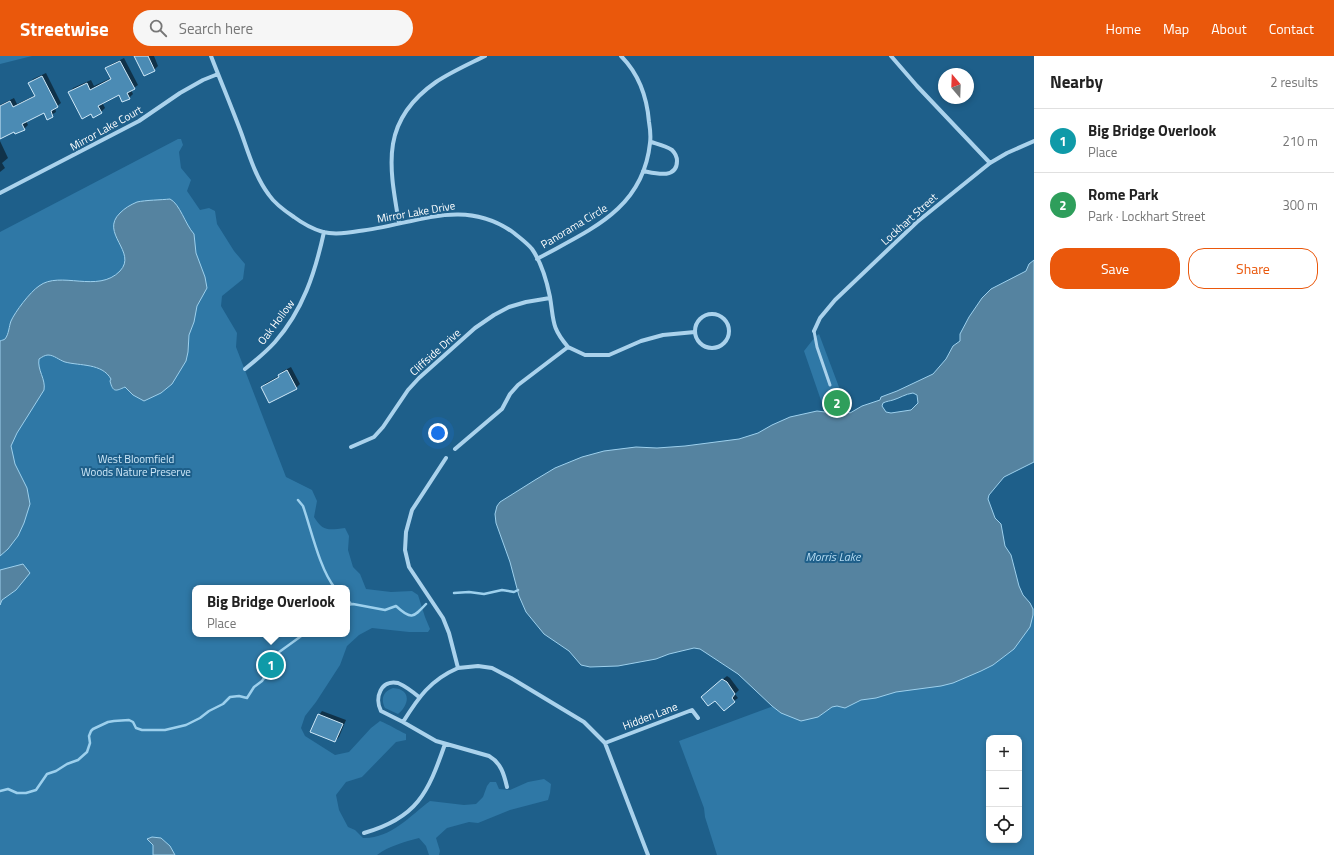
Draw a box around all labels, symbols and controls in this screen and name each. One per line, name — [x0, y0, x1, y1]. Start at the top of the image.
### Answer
search box — [133, 10, 413, 46]
text: Streetwise — [20, 14, 109, 43]
icon: search — [147, 17, 169, 39]
text: Search here — [179, 17, 253, 40]
text: Home — [1106, 18, 1141, 39]
text: Map — [1163, 18, 1189, 39]
text: About — [1211, 18, 1247, 39]
text: Contact — [1269, 18, 1314, 39]
north arrow — [938, 68, 974, 104]
text: Nearby — [1050, 69, 1103, 95]
text: 2 results — [1270, 72, 1318, 92]
street label: Mirror Lake Court — [67, 101, 145, 154]
text: Big Bridge Overlook — [1088, 119, 1216, 142]
text: 1 — [1059, 131, 1067, 151]
text: 210 m — [1282, 131, 1318, 151]
text: Place — [1088, 142, 1117, 162]
text: Rome Park — [1088, 183, 1158, 206]
street label: Lockhart Street — [877, 189, 941, 249]
text: 2 — [1059, 195, 1067, 215]
text: 300 m — [1282, 195, 1318, 215]
street label: Mirror Lake Drive — [376, 197, 457, 227]
street label: Panorama Circle — [538, 200, 611, 252]
text: Park · Lockhart Street — [1088, 206, 1205, 226]
button: Save — [1050, 248, 1180, 289]
button: Share — [1188, 248, 1318, 289]
street label: Oak Hollow — [254, 296, 299, 348]
street label: Cliffside Drive — [406, 324, 464, 379]
pin: 2 — [824, 388, 850, 418]
your location — [428, 423, 448, 443]
park label: West Bloomfield Woods Nature Preserve — [81, 451, 191, 480]
water label: Morris Lake — [806, 547, 862, 566]
popup — [192, 585, 350, 637]
text: Big Bridge Overlook — [207, 590, 335, 613]
text: Place — [207, 613, 236, 633]
pin: 1 — [258, 650, 284, 680]
street label: Hidden Lane — [620, 698, 680, 734]
map controls — [986, 735, 1022, 843]
button: + — [986, 735, 1022, 771]
button: − — [986, 771, 1022, 807]
button: locate — [986, 807, 1022, 843]

